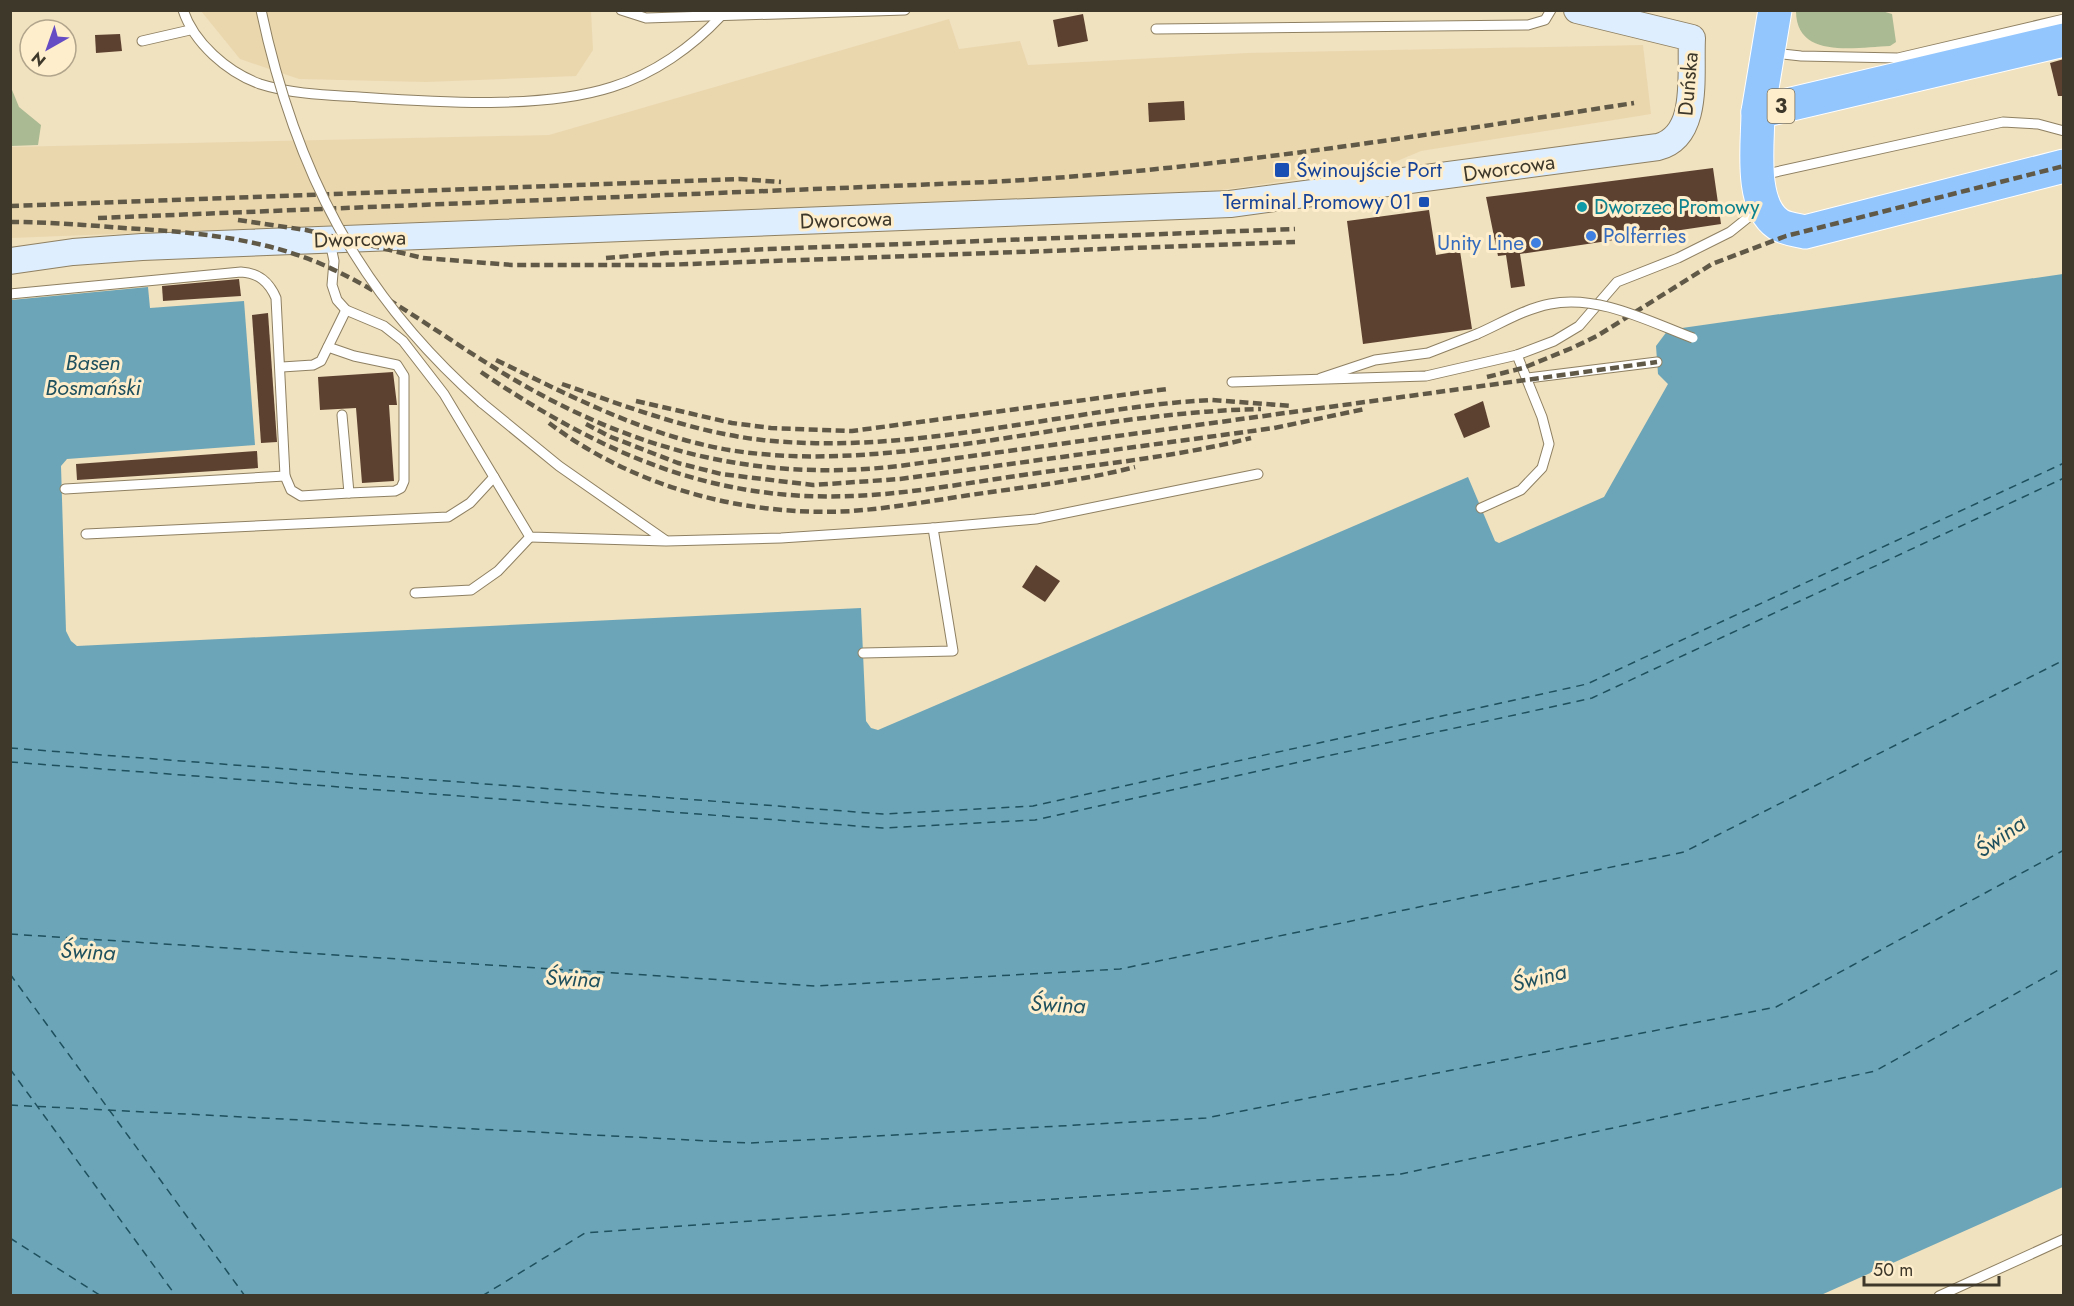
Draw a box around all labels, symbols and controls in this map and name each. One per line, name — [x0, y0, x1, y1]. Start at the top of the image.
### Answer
north arrow — [18, 18, 78, 78]
text: N — [26, 46, 51, 72]
street label: Duńska — [1670, 51, 1706, 117]
road number: 3 — [1768, 89, 1794, 123]
street label: Dworcowa — [1461, 147, 1557, 189]
place label: Świnoujście Port — [1296, 155, 1442, 185]
marker: Świnoujście Port — [1273, 161, 1291, 179]
place label: Terminal Promowy 01 — [1223, 187, 1412, 217]
place label: Dworzec Promowy — [1594, 192, 1760, 222]
marker: Terminal Promowy 01 — [1417, 195, 1431, 209]
marker: Dworzec Promowy — [1575, 200, 1589, 214]
street label: Dworcowa — [799, 203, 893, 237]
place label: Polferries — [1603, 221, 1686, 251]
street label: Dworcowa — [313, 222, 407, 256]
place label: Unity Line — [1437, 228, 1524, 258]
marker: Polferries — [1584, 229, 1598, 243]
marker: Unity Line — [1529, 236, 1543, 250]
water label: Basen Bosmański — [45, 346, 141, 403]
water label: Świna — [1968, 807, 2032, 865]
water label: Świna — [60, 934, 116, 968]
water label: Świna — [1508, 955, 1570, 999]
water label: Świna — [545, 961, 601, 995]
water label: Świna — [1030, 987, 1086, 1021]
scale bar — [1864, 1249, 1999, 1287]
text: 50 m — [1873, 1257, 1913, 1283]

